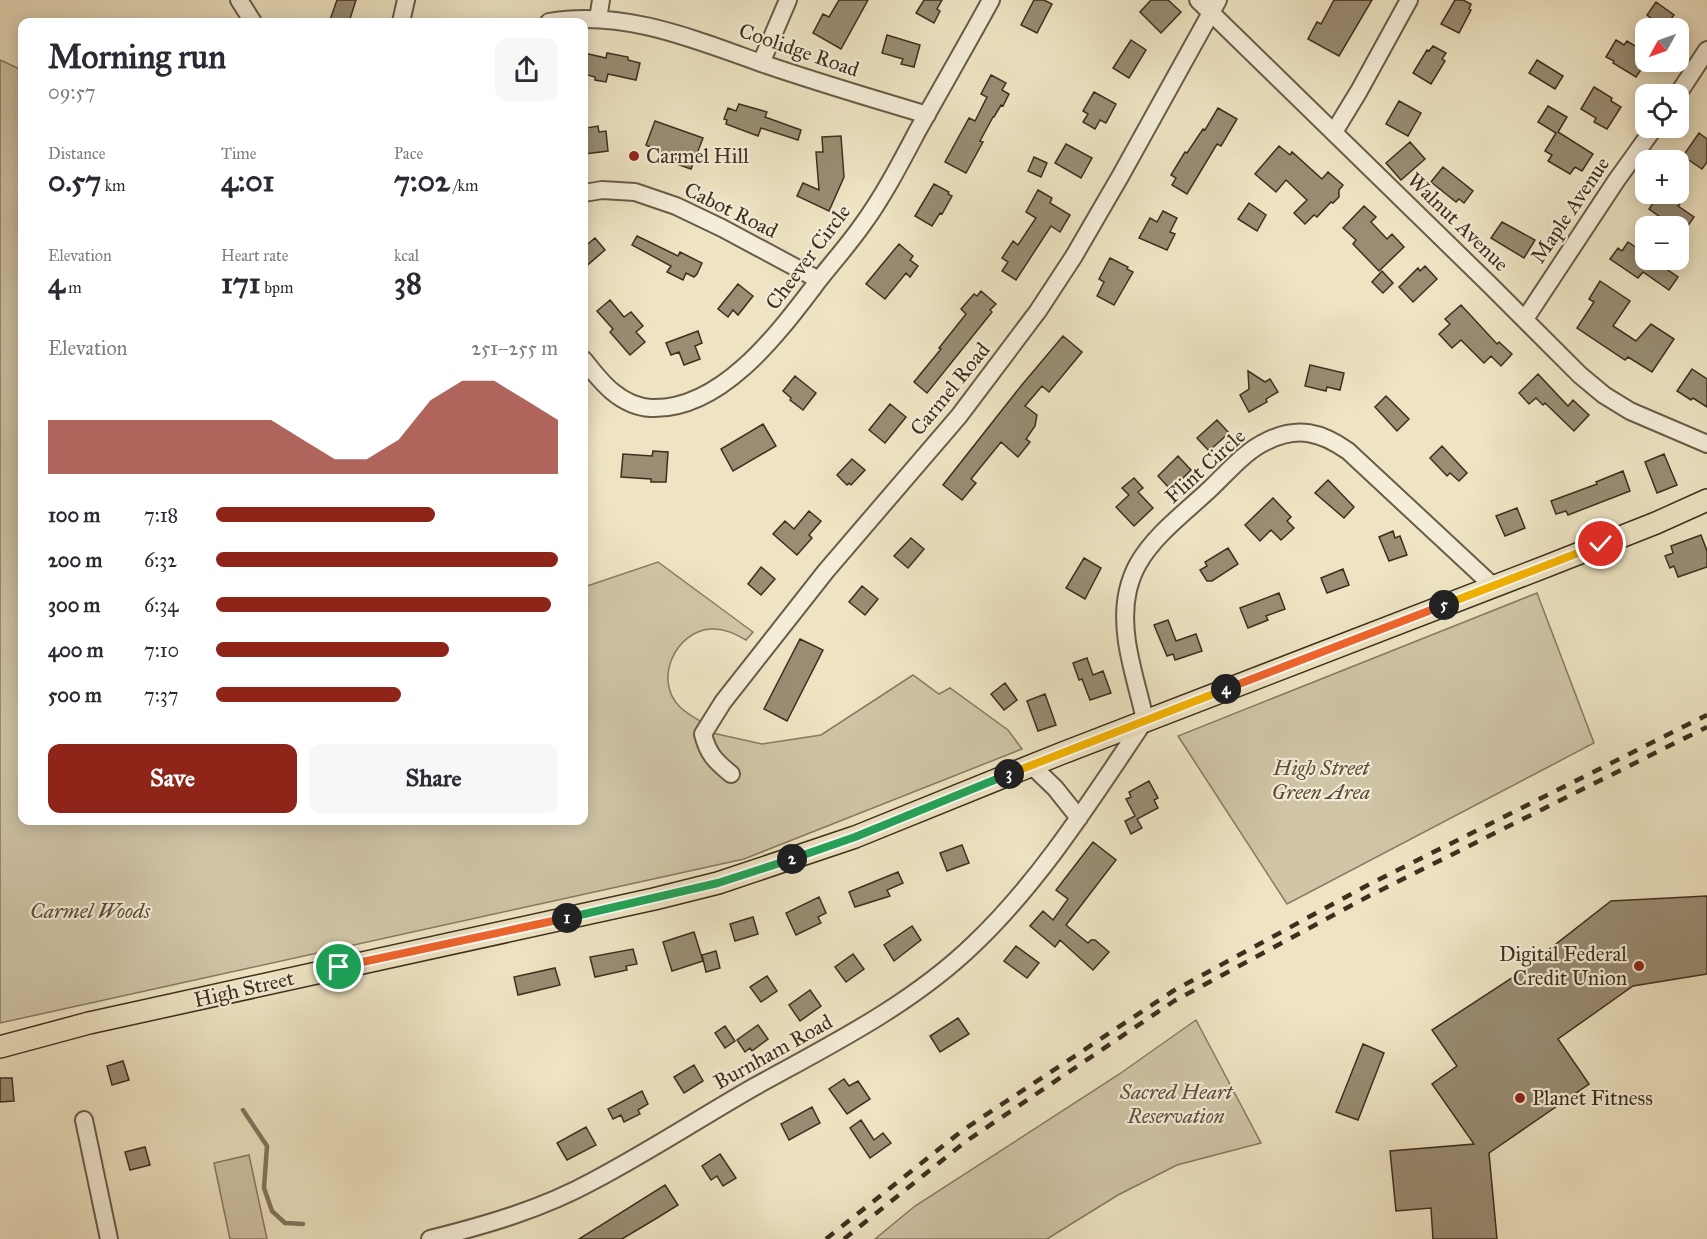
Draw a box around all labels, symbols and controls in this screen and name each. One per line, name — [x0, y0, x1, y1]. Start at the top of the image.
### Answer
street label: Coolidge Road — [735, 17, 863, 83]
north arrow — [1635, 18, 1689, 72]
map controls — [1635, 18, 1689, 270]
text: Morning run — [48, 37, 226, 77]
button: share — [495, 38, 558, 101]
text: 09:57 — [48, 80, 95, 104]
button: locate — [1635, 84, 1689, 138]
place label: Carmel Hill — [646, 143, 749, 169]
text: Distance — [48, 144, 105, 163]
text: Time — [221, 144, 256, 163]
text: Pace — [394, 144, 423, 163]
marker: Carmel Hill — [627, 149, 641, 163]
button: + — [1635, 150, 1689, 204]
street label: Maple Avenue — [1525, 152, 1615, 268]
text: 0.57 — [48, 163, 101, 199]
text: 4:01 — [221, 163, 274, 199]
text: 7:02 — [394, 163, 450, 199]
street label: Walnut Avenue — [1402, 167, 1514, 277]
text: km — [101, 176, 126, 195]
text: /km — [450, 176, 478, 195]
street label: Cabot Road — [680, 176, 782, 244]
street label: Cheever Circle — [760, 199, 856, 315]
button: − — [1635, 216, 1689, 270]
text: Elevation — [48, 246, 112, 265]
text: Heart rate — [221, 246, 288, 265]
text: kcal — [394, 246, 419, 265]
text: 4 — [48, 265, 65, 301]
text: 171 — [221, 265, 261, 301]
text: 38 — [394, 265, 422, 301]
text: m — [65, 278, 82, 297]
text: bpm — [261, 278, 293, 297]
text: Elevation — [48, 336, 127, 360]
text: 251–255 m — [471, 336, 558, 360]
street label: Carmel Road — [905, 337, 996, 441]
street label: Flint Circle — [1159, 423, 1251, 509]
text: 100 m — [48, 503, 100, 527]
text: 7:18 — [144, 503, 178, 527]
pin — [1575, 518, 1626, 569]
icon: check — [1584, 527, 1617, 560]
text: 200 m — [48, 548, 102, 572]
text: 6:32 — [144, 548, 177, 572]
pin: 5 — [1429, 590, 1459, 620]
text: 300 m — [48, 593, 100, 617]
text: 6:34 — [144, 593, 178, 617]
text: 5 — [1440, 595, 1448, 614]
text: 400 m — [48, 638, 104, 662]
text: 7:10 — [144, 638, 179, 662]
pin: 4 — [1211, 674, 1241, 704]
text: 4 — [1222, 679, 1230, 698]
text: 500 m — [48, 683, 102, 707]
text: 7:37 — [144, 683, 178, 707]
button: Save — [48, 744, 297, 813]
button: Share — [309, 744, 558, 813]
park label: High Street Green Area — [1272, 755, 1371, 805]
pin: 3 — [994, 759, 1024, 789]
text: 3 — [1006, 764, 1012, 783]
pin: 2 — [777, 844, 807, 874]
text: 2 — [788, 849, 796, 868]
park label: Carmel Woods — [30, 898, 151, 924]
pin: 1 — [552, 903, 582, 933]
text: 1 — [564, 908, 570, 927]
pin — [313, 941, 364, 992]
place label: Digital Federal Credit Union — [1499, 941, 1627, 991]
icon: arrive — [322, 950, 355, 983]
marker: Digital Federal Credit Union — [1632, 959, 1646, 973]
street label: High Street — [191, 965, 297, 1013]
street label: Burnham Road — [709, 1008, 837, 1095]
park label: Sacred Heart Reservation — [1119, 1079, 1234, 1129]
place label: Planet Fitness — [1532, 1085, 1653, 1111]
marker: Planet Fitness — [1513, 1091, 1527, 1105]

